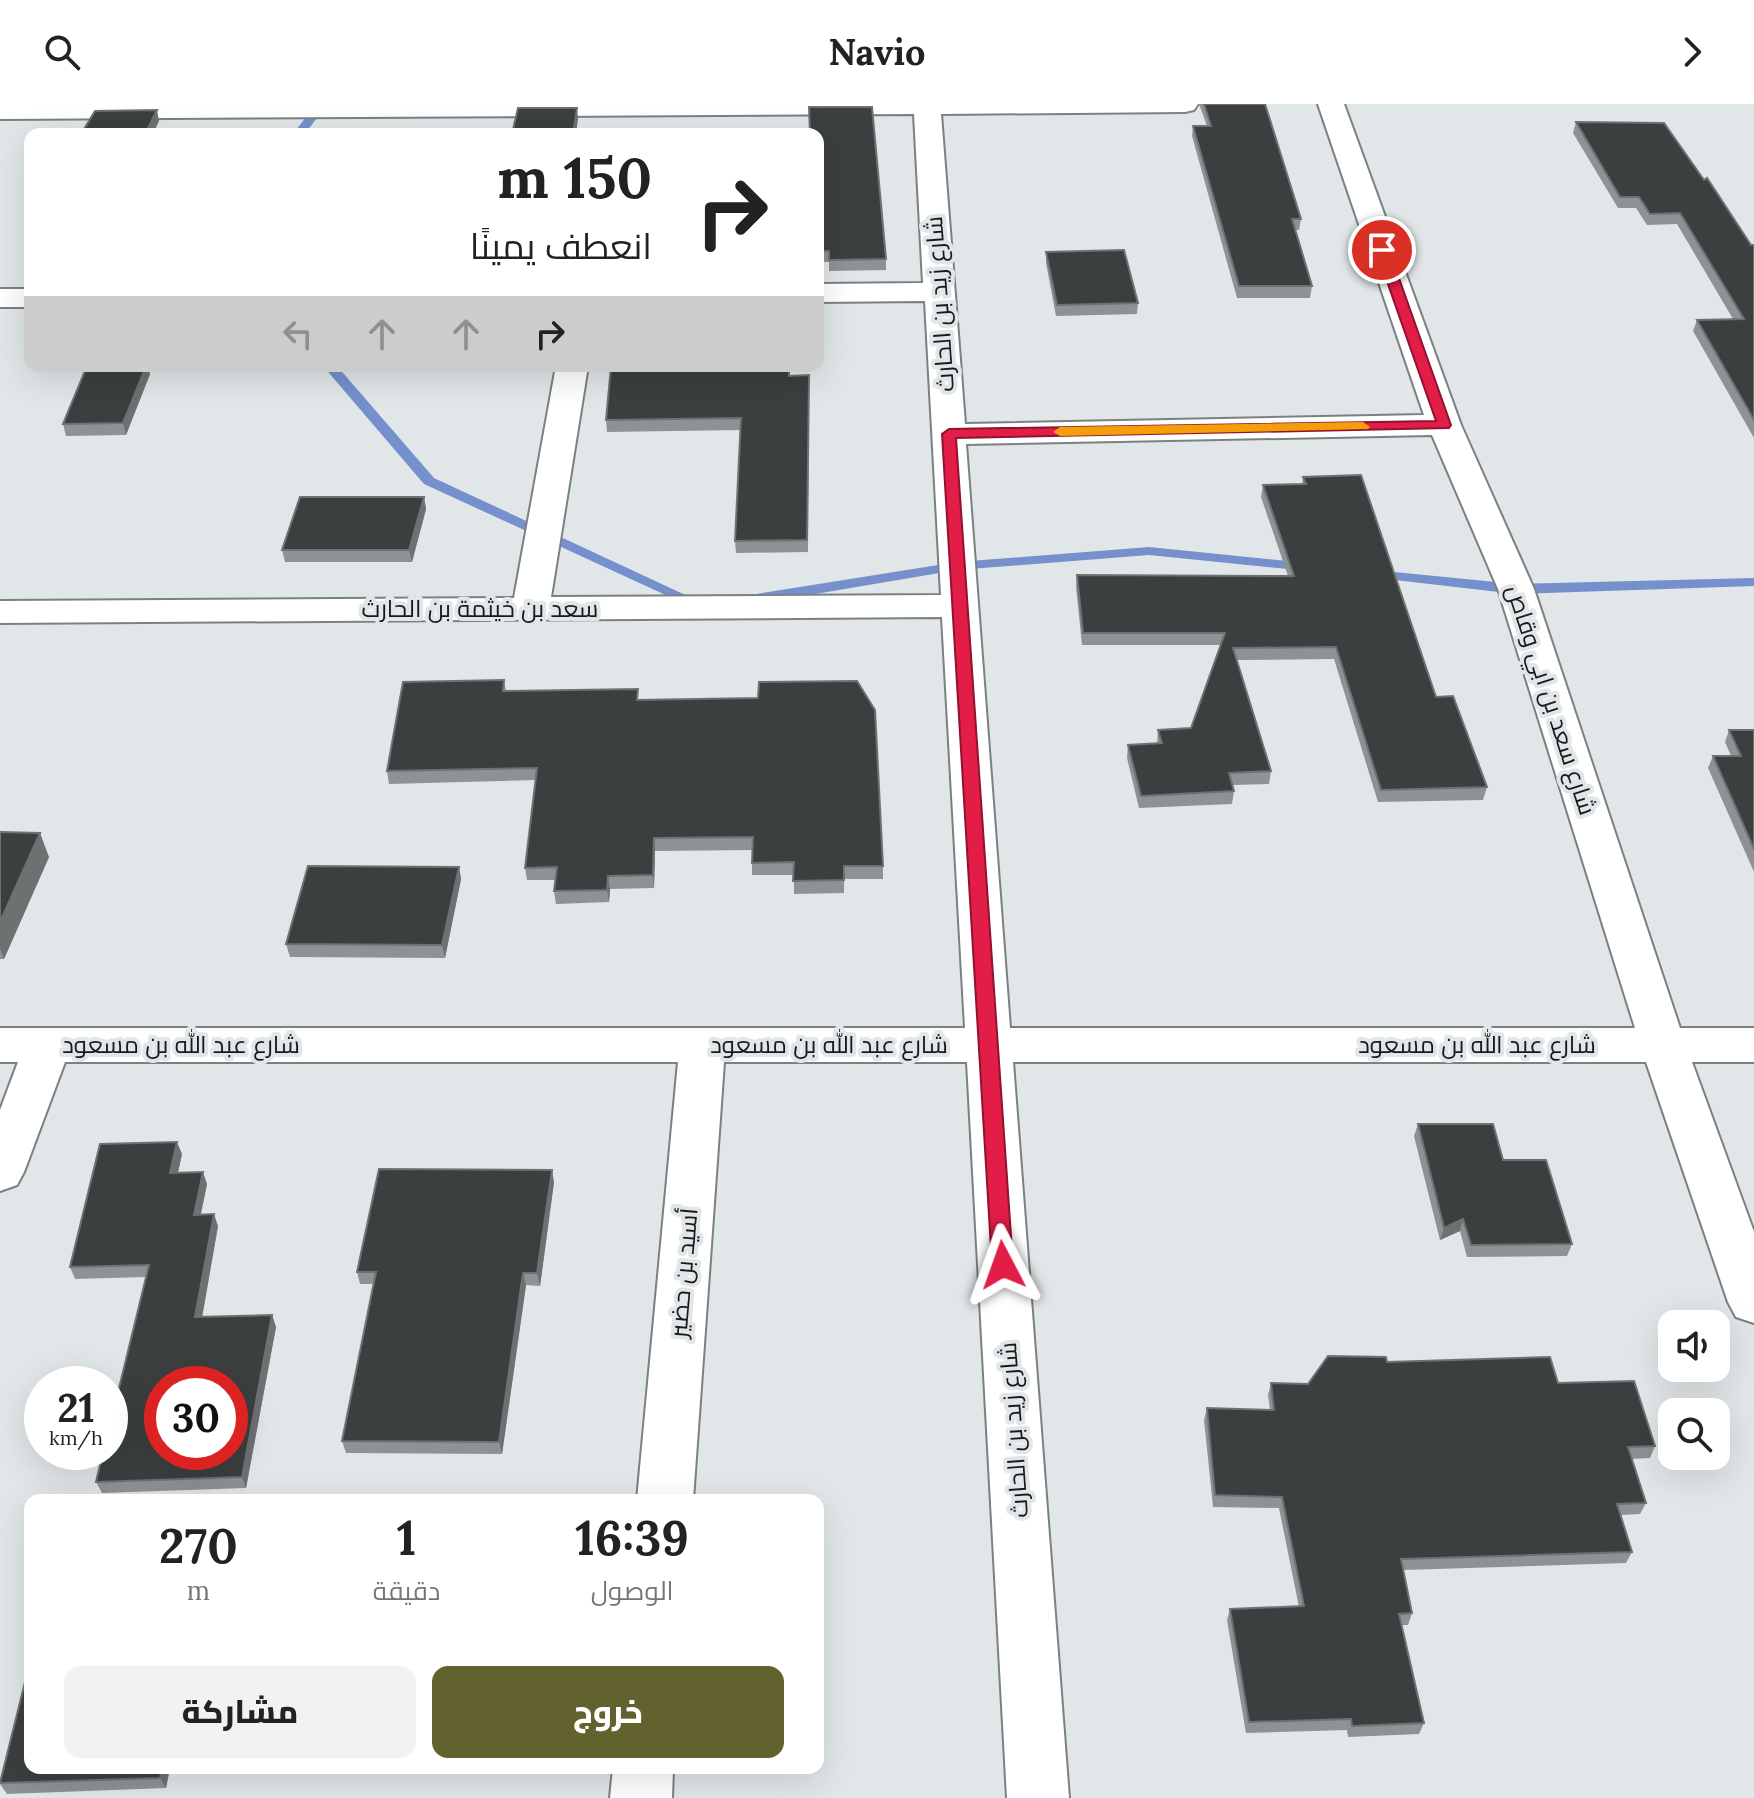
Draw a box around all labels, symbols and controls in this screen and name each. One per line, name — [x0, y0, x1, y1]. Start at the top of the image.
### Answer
text: Navio — [829, 29, 925, 75]
icon: search — [40, 30, 84, 74]
icon: forward — [1670, 30, 1714, 74]
text: 150 m — [497, 142, 652, 213]
icon: right — [680, 160, 784, 264]
street label: شارع زيد بن الحارث — [918, 215, 962, 393]
pin — [1348, 216, 1416, 284]
text: انعطف يمينًا — [470, 223, 652, 269]
icon: arrive — [1360, 228, 1404, 272]
icon: left — [276, 312, 320, 356]
icon: ahead — [360, 312, 404, 356]
icon: ahead — [444, 312, 488, 356]
icon: right — [528, 312, 572, 356]
street label: شارع سعد بن ابي وقاص — [1496, 581, 1603, 820]
street label: سعد بن خيثمة بن الحارث — [362, 593, 598, 624]
street label: شارع عبد الله بن مسعود — [62, 1029, 300, 1061]
street label: شارع عبد الله بن مسعود — [710, 1029, 948, 1061]
street label: شارع عبد الله بن مسعود — [1358, 1029, 1596, 1061]
street label: أسيد بن حضير — [662, 1207, 705, 1341]
position arrow — [961, 1223, 1045, 1307]
map controls — [1658, 1310, 1730, 1470]
button: sound — [1658, 1310, 1730, 1382]
street label: شارع زيد بن الحارث — [992, 1341, 1036, 1519]
speed limit sign: 30 — [144, 1366, 248, 1470]
text: 21 — [57, 1382, 95, 1433]
button: search — [1658, 1398, 1730, 1470]
text: km/h — [49, 1425, 103, 1450]
text: 1 — [397, 1507, 416, 1568]
text: 16:39 — [575, 1507, 689, 1568]
text: 270 — [159, 1515, 238, 1576]
text: m — [187, 1574, 210, 1607]
text: دقيقة — [373, 1574, 440, 1607]
text: الوصول — [591, 1574, 674, 1607]
button: مشاركة — [64, 1666, 416, 1758]
button: خروج — [432, 1666, 784, 1758]

